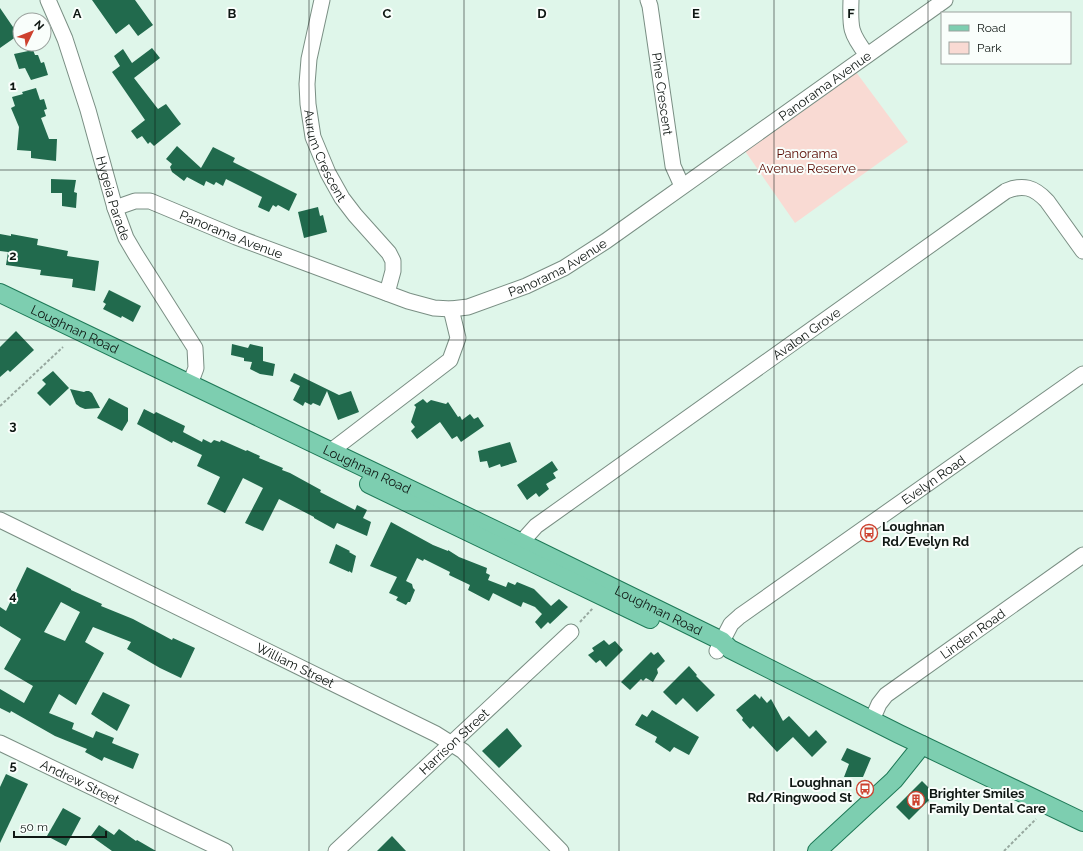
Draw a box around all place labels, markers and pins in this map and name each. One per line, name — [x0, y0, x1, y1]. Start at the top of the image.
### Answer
place label: Loughnan Rd/Evelyn Rd — [882, 519, 969, 549]
bus stop icon: Loughnan Rd/Evelyn Rd — [859, 523, 879, 543]
place label: Loughnan Rd/Ringwood St — [747, 775, 852, 805]
bus stop icon: Loughnan Rd/Ringwood St — [855, 779, 875, 799]
place label: Brighter Smiles Family Dental Care — [929, 786, 1046, 816]
building icon: Brighter Smiles Family Dental Care — [906, 790, 926, 810]

